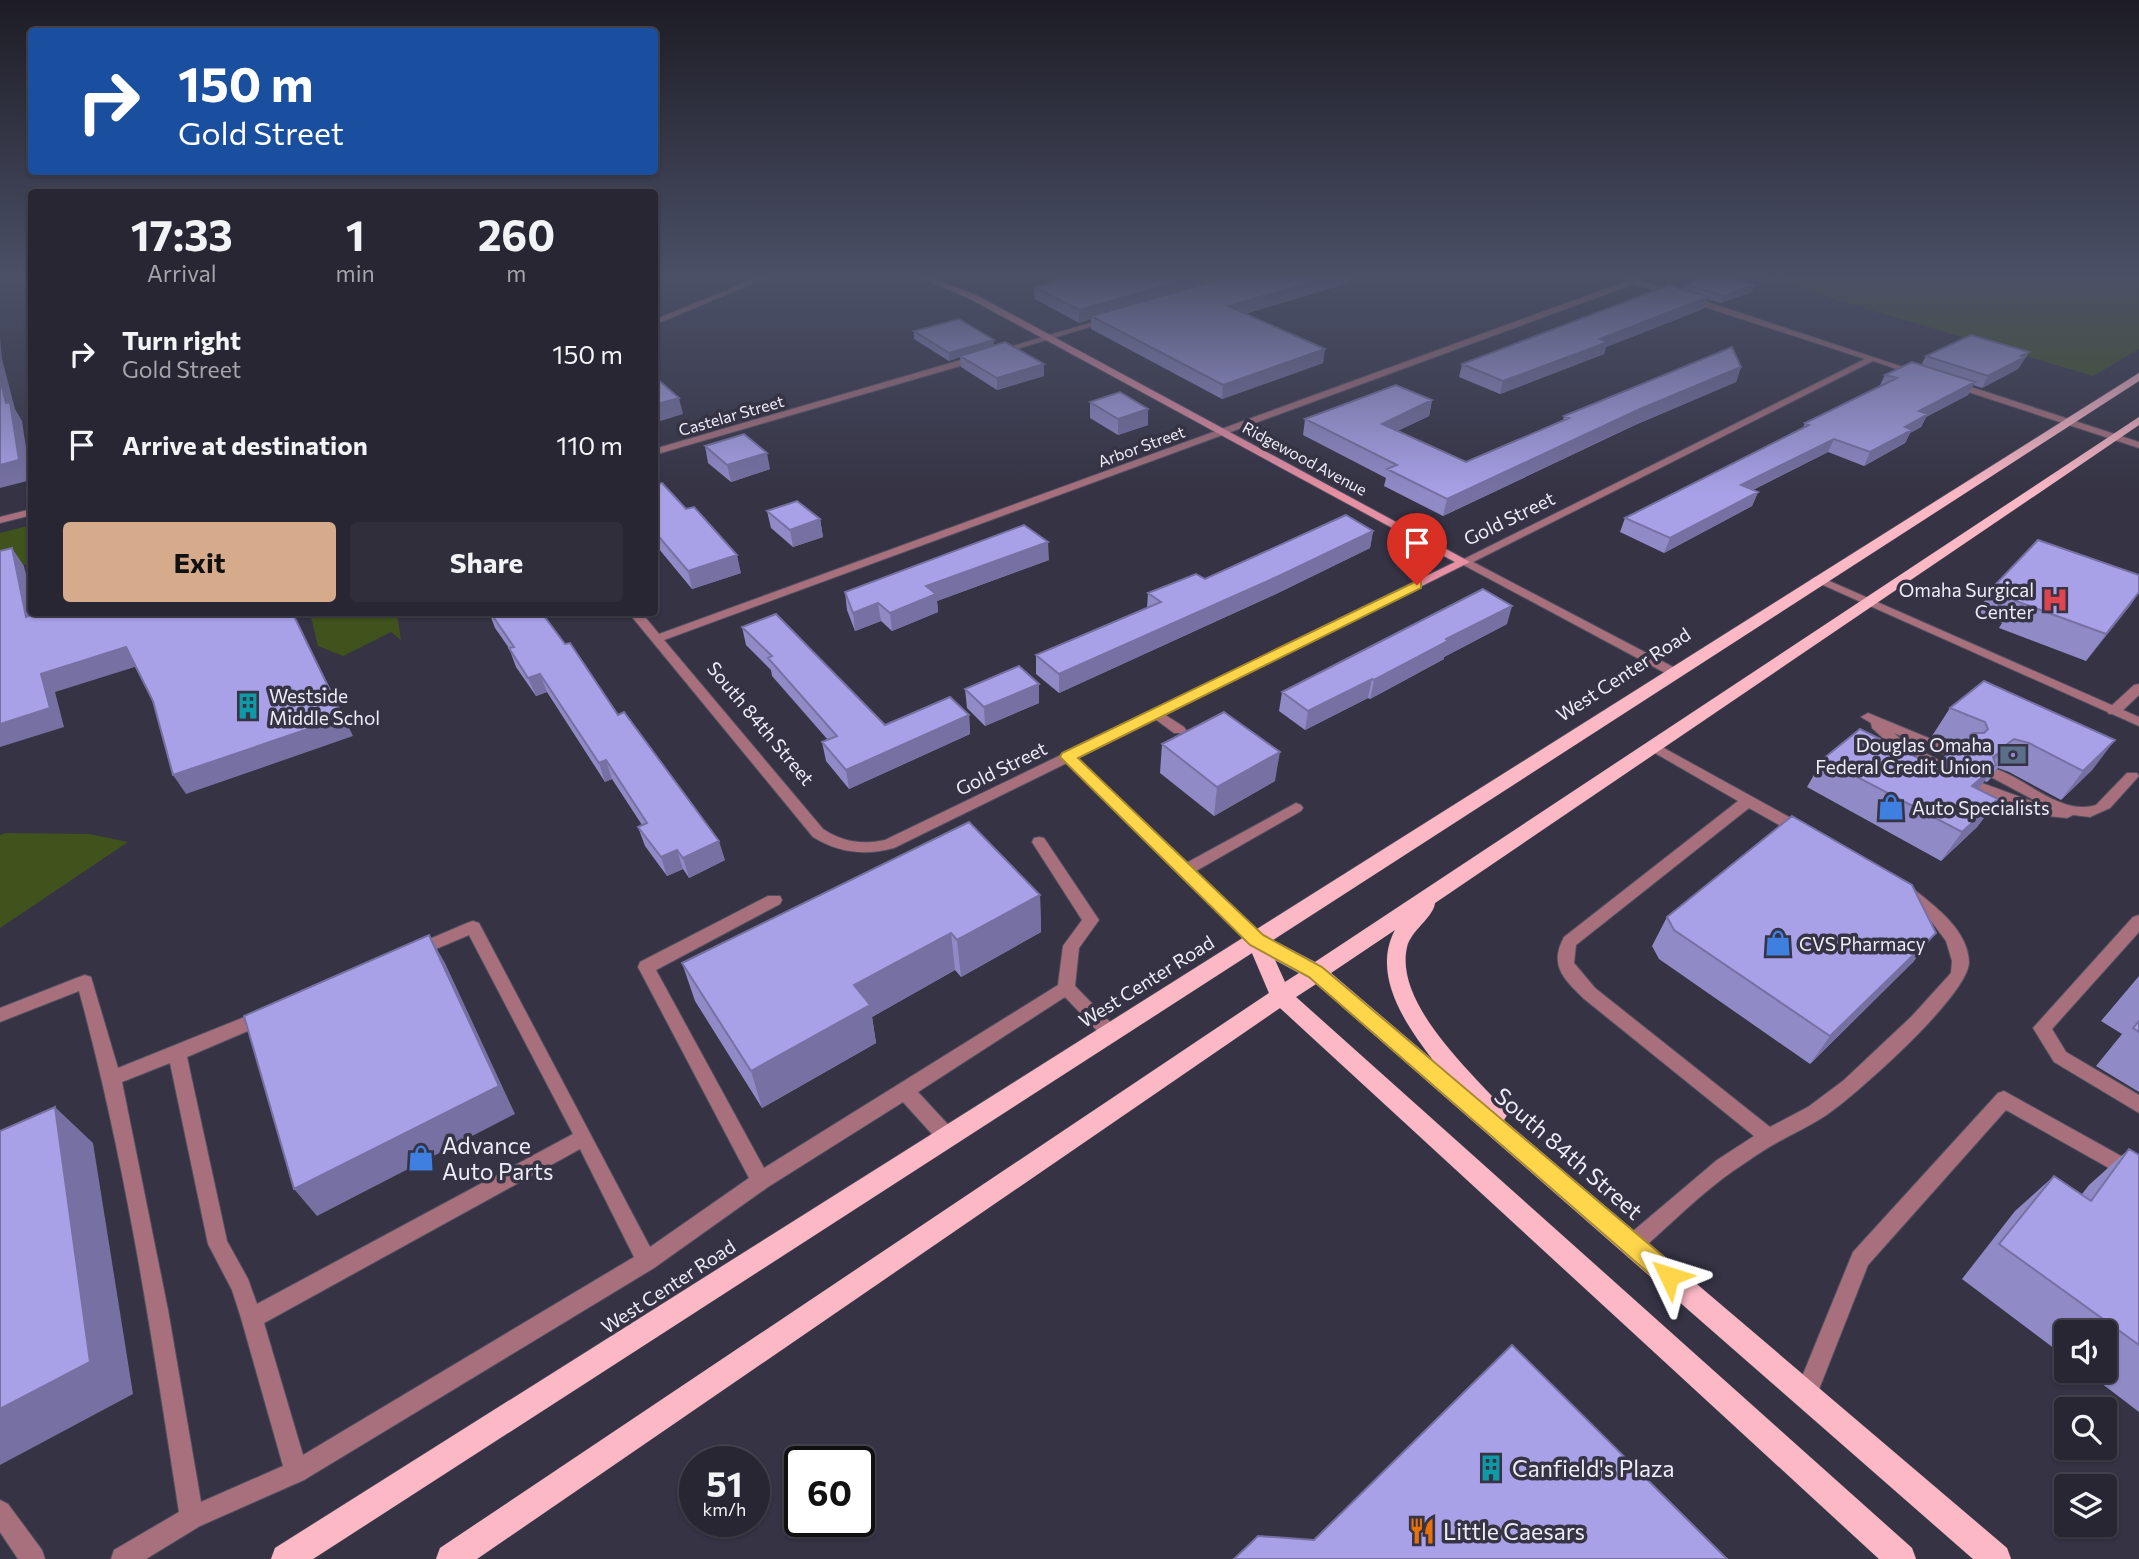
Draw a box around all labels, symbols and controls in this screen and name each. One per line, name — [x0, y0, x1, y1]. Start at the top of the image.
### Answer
text: 150 m — [178, 52, 313, 112]
icon: right — [63, 56, 154, 147]
text: Gold Street — [178, 112, 344, 152]
text: 17:33 — [131, 208, 233, 260]
text: 1 — [346, 208, 365, 260]
text: 260 — [478, 208, 555, 260]
text: Arrival — [147, 259, 217, 287]
text: min — [336, 259, 375, 287]
text: m — [506, 259, 526, 287]
text: Turn right — [122, 324, 241, 355]
icon: right — [63, 335, 101, 373]
text: 150 m — [552, 338, 623, 369]
text: Gold Street — [122, 355, 241, 383]
street label: Castelar Street — [676, 391, 786, 439]
street label: Ridgewood Avenue — [1240, 417, 1370, 499]
street label: Arbor Street — [1095, 421, 1187, 471]
icon: arrive — [63, 426, 101, 464]
text: Arrive at destination — [122, 429, 368, 460]
text: 110 m — [556, 429, 623, 460]
street label: Gold Street — [1460, 486, 1558, 550]
pin — [1387, 513, 1447, 585]
button: Exit — [63, 522, 336, 602]
button: Share — [350, 522, 623, 602]
icon: arrive — [1398, 524, 1436, 562]
place label: Omaha Surgical Center — [1899, 578, 2034, 623]
hospital icon: Omaha Surgical Center — [2040, 585, 2070, 615]
street label: West Center Road — [1552, 622, 1694, 726]
street label: South 84th Street — [703, 656, 820, 790]
place label: Westside Middle Schol — [269, 684, 380, 729]
building icon: Westside Middle Schol — [233, 691, 263, 721]
place label: Douglas Omaha Federal Credit Union — [1815, 733, 1992, 778]
street label: Gold Street — [952, 736, 1050, 800]
bank icon: Douglas Omaha Federal Credit Union — [1998, 740, 2028, 770]
shop icon: Auto Specialists — [1876, 792, 1906, 822]
place label: Auto Specialists — [1912, 796, 2050, 819]
shop icon: CVS Pharmacy — [1763, 928, 1793, 958]
street label: West Center Road — [1074, 930, 1218, 1032]
place label: CVS Pharmacy — [1799, 932, 1926, 955]
street label: South 84th Street — [1489, 1081, 1649, 1225]
place label: Advance Auto Parts — [442, 1131, 553, 1185]
shop icon: Advance Auto Parts — [406, 1143, 436, 1173]
street label: West Center Road — [597, 1234, 739, 1338]
position arrow — [1632, 1239, 1706, 1313]
map controls — [2054, 1320, 2117, 1537]
button: sound — [2054, 1320, 2117, 1383]
button: search — [2054, 1397, 2117, 1460]
speed limit sign: 60 — [784, 1446, 875, 1537]
building icon: Canfield's Plaza — [1476, 1453, 1506, 1483]
place label: Canfield's Plaza — [1512, 1454, 1675, 1482]
text: 51 — [706, 1461, 743, 1504]
button: layers — [2054, 1474, 2117, 1537]
text: km/h — [703, 1498, 746, 1520]
restaurant icon: Little Caesars — [1407, 1516, 1437, 1546]
place label: Little Caesars — [1443, 1517, 1585, 1545]

